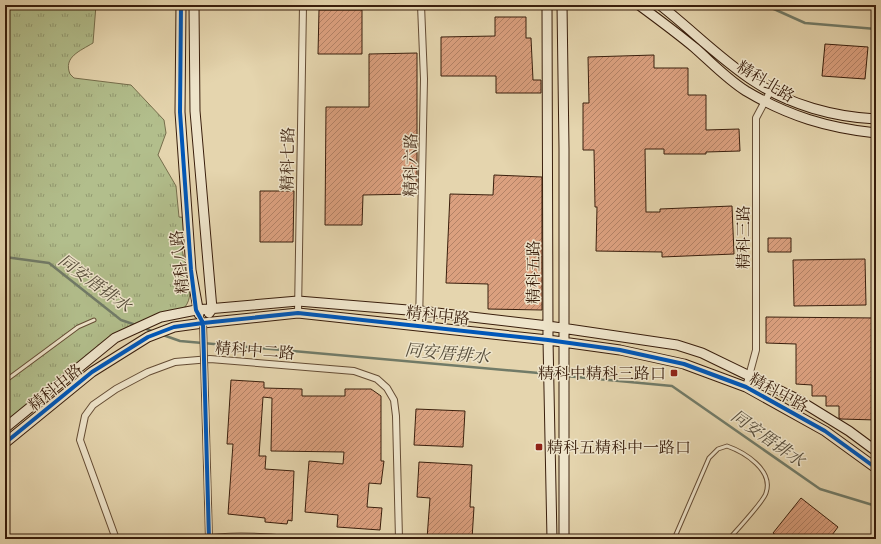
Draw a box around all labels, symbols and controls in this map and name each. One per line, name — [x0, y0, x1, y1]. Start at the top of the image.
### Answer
street label: 精科北路 — [733, 56, 799, 107]
street label: 精科七路 — [276, 127, 299, 191]
street label: 精科六路 — [399, 133, 422, 197]
street label: 精科三路 — [733, 205, 754, 269]
street label: 精科八路 — [166, 229, 193, 295]
street label: 精科五路 — [523, 240, 544, 304]
water label: 同安厝排水 — [54, 249, 137, 318]
street label: 精科中路 — [405, 302, 471, 329]
street label: 精科中二路 — [214, 337, 296, 364]
water label: 同安厝排水 — [404, 338, 492, 368]
street label: 精科中路 — [24, 359, 87, 416]
place label: 精科中精科三路口 — [538, 363, 666, 384]
marker: 精科中精科三路口 — [669, 368, 679, 378]
street label: 精科中路 — [746, 368, 812, 417]
water label: 同安厝排水 — [727, 405, 811, 473]
place label: 精科五精科中一路口 — [547, 437, 691, 458]
marker: 精科五精科中一路口 — [534, 442, 544, 452]

